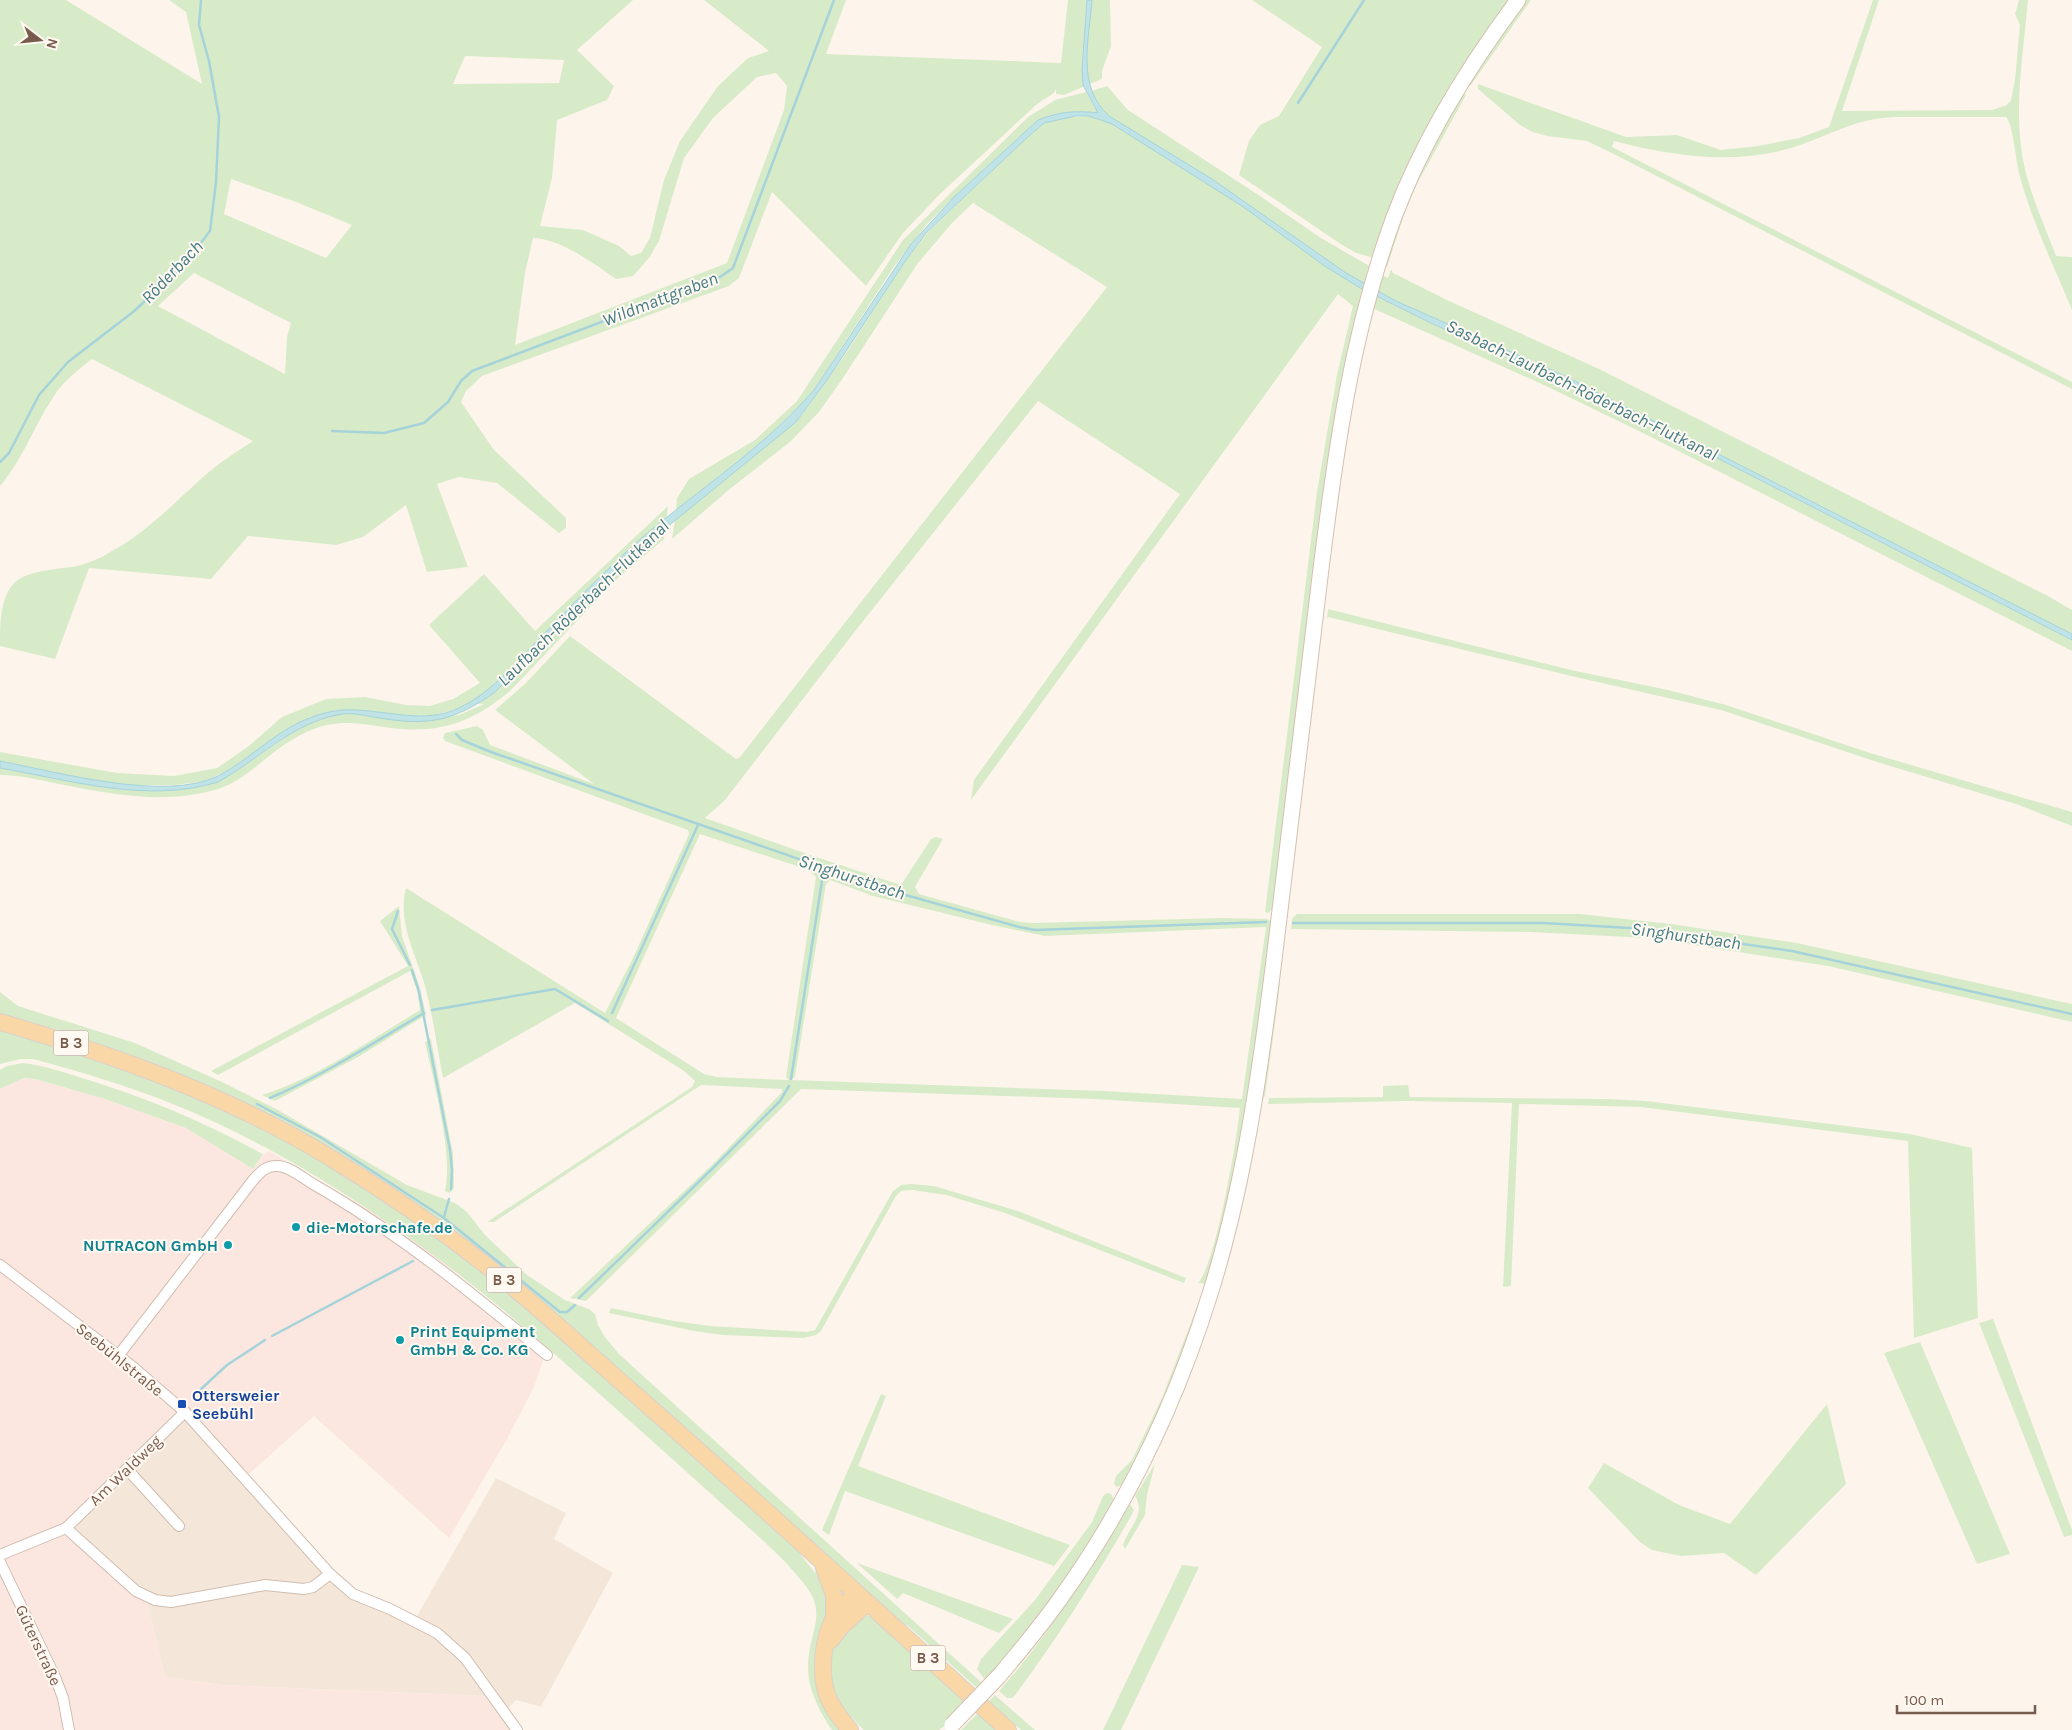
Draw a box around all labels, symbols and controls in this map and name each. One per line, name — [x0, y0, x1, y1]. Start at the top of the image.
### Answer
north arrow — [15, 15, 65, 65]
text: N — [42, 36, 62, 51]
water label: Röderbach — [136, 236, 208, 308]
water label: Wildmattgraben — [599, 267, 721, 331]
water label: Sasbach-Laufbach-Röderbach-Flutkanal — [1442, 314, 1722, 466]
water label: Laufbach-Röderbach-Flutkanal — [493, 515, 674, 691]
water label: Singhurstbach — [796, 849, 908, 905]
water label: Singhurstbach — [1630, 917, 1742, 955]
road number: B 3 — [54, 1030, 88, 1056]
place label: die-Motorschafe.de — [306, 1218, 453, 1237]
marker: die-Motorschafe.de — [290, 1221, 302, 1233]
place label: NUTRACON GmbH — [83, 1236, 218, 1255]
marker: NUTRACON GmbH — [222, 1239, 234, 1251]
road number: B 3 — [486, 1268, 522, 1292]
street label: Seebühlstraße — [72, 1319, 167, 1400]
place label: Print Equipment GmbH & Co. KG — [410, 1322, 535, 1359]
marker: Print Equipment GmbH & Co. KG — [394, 1334, 406, 1346]
place label: Ottersweier Seebühl — [192, 1386, 280, 1423]
marker: Ottersweier Seebühl — [176, 1398, 188, 1410]
street label: Am Waldweg — [85, 1431, 166, 1510]
street label: Güterstraße — [12, 1602, 66, 1689]
road number: B 3 — [910, 1646, 946, 1670]
scale bar — [1897, 1682, 2034, 1714]
text: 100 m — [1904, 1691, 1944, 1709]

